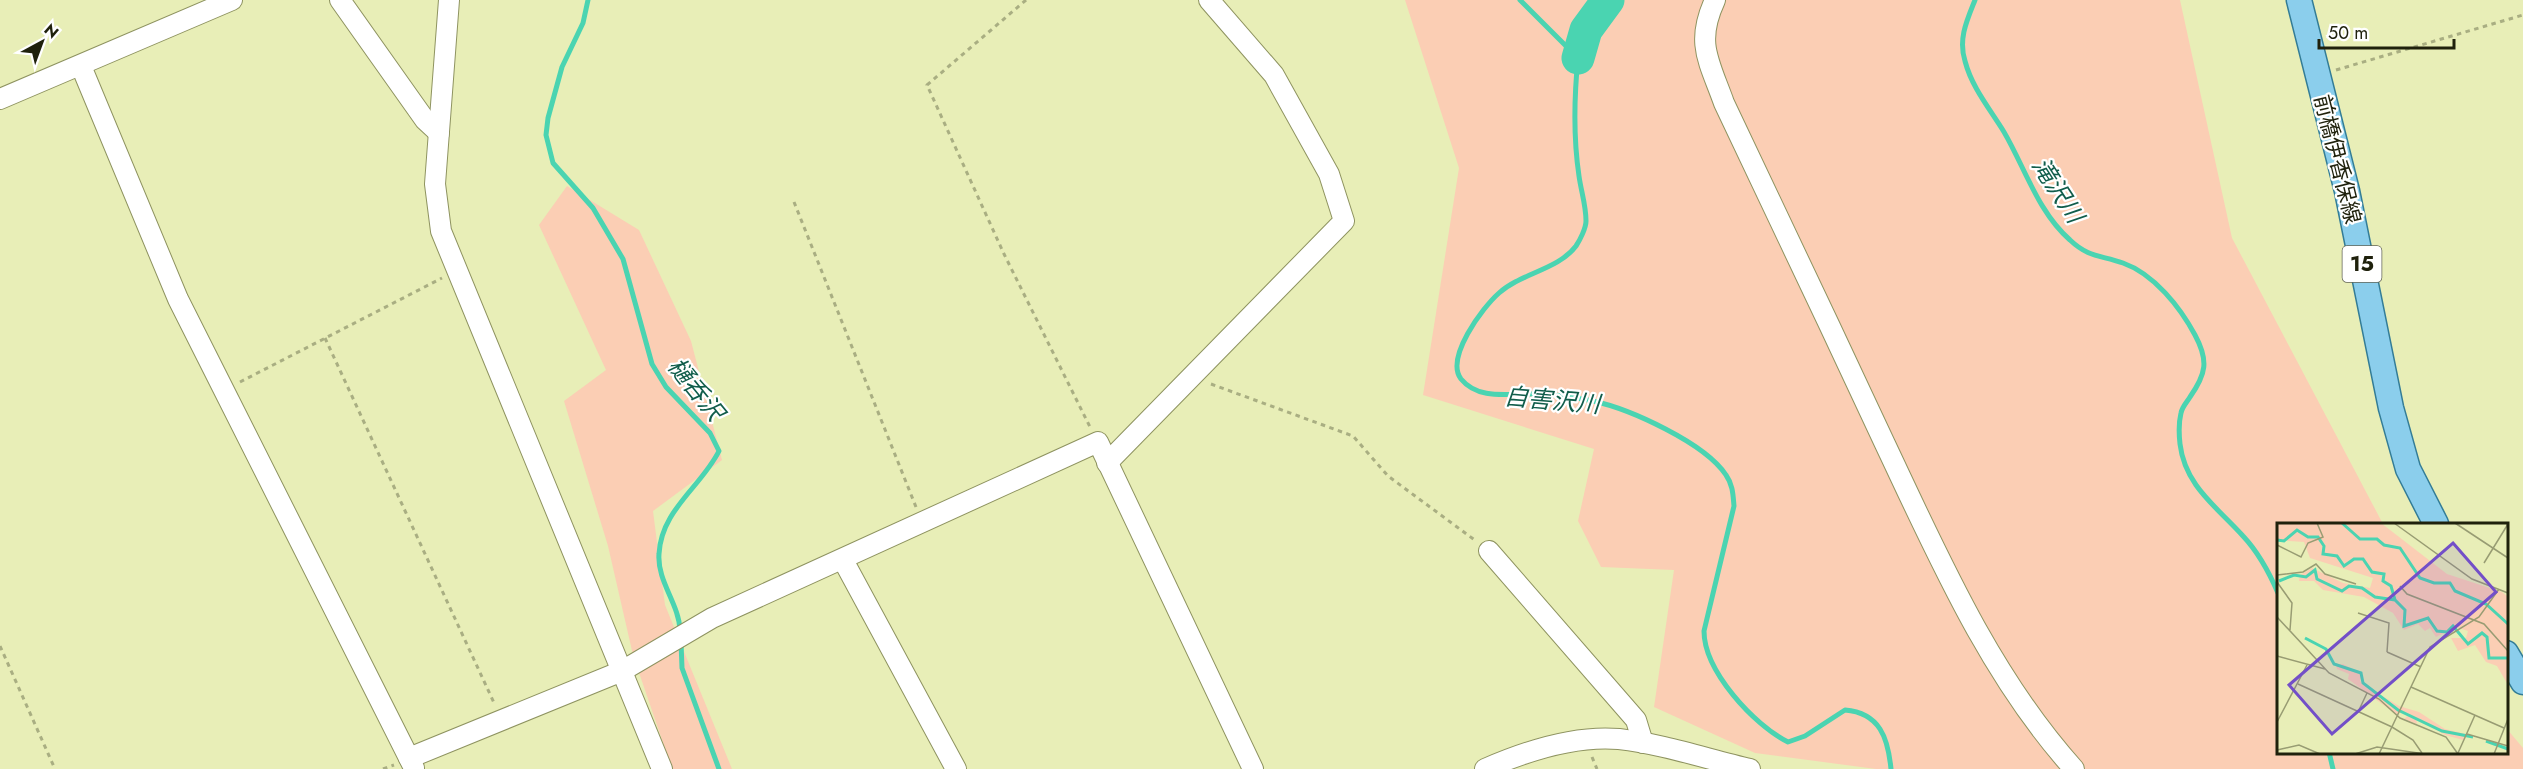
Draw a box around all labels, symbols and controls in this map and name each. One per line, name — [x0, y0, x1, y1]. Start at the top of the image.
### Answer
north arrow — [12, 12, 72, 72]
scale bar — [2319, 12, 2454, 50]
text: N — [39, 18, 64, 44]
text: 50 m — [2328, 20, 2368, 46]
street label: 前橋伊香保線 — [2307, 91, 2369, 227]
water label: 滝沢川 — [2024, 150, 2094, 232]
road number: 15 — [2342, 246, 2382, 282]
water label: 樋呑沢 — [660, 350, 734, 430]
water label: 自害沢川 — [1503, 378, 1604, 422]
inset map — [2277, 523, 2508, 754]

